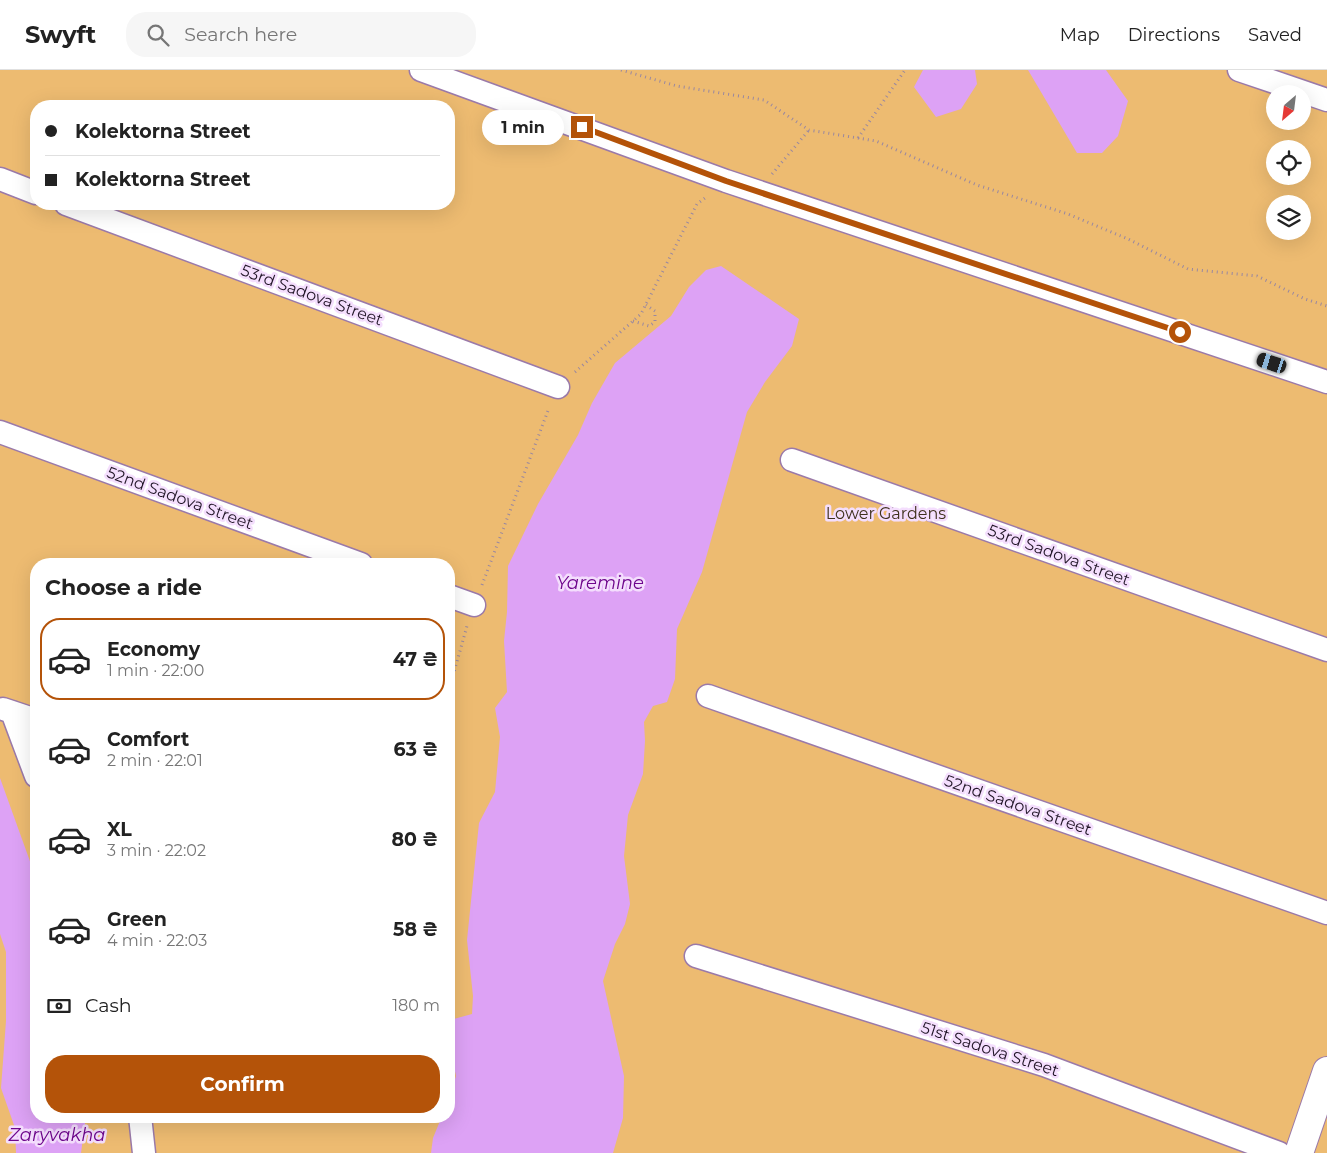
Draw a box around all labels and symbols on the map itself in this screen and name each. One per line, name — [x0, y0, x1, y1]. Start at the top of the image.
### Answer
north arrow — [1266, 85, 1311, 130]
callout: 1 min — [482, 110, 564, 144]
route end — [571, 116, 593, 138]
street label: 53rd Sadova Street — [238, 260, 386, 330]
route start — [1169, 321, 1191, 343]
car — [1255, 351, 1288, 375]
street label: 52nd Sadova Street — [104, 463, 256, 533]
park label: Lower Gardens — [826, 504, 946, 523]
street label: 53rd Sadova Street — [985, 520, 1133, 590]
water label: Yaremine — [556, 572, 644, 594]
street label: 52nd Sadova Street — [942, 771, 1094, 839]
street label: 51st Sadova Street — [919, 1018, 1062, 1080]
water label: Zaryvakha — [7, 1124, 106, 1146]

